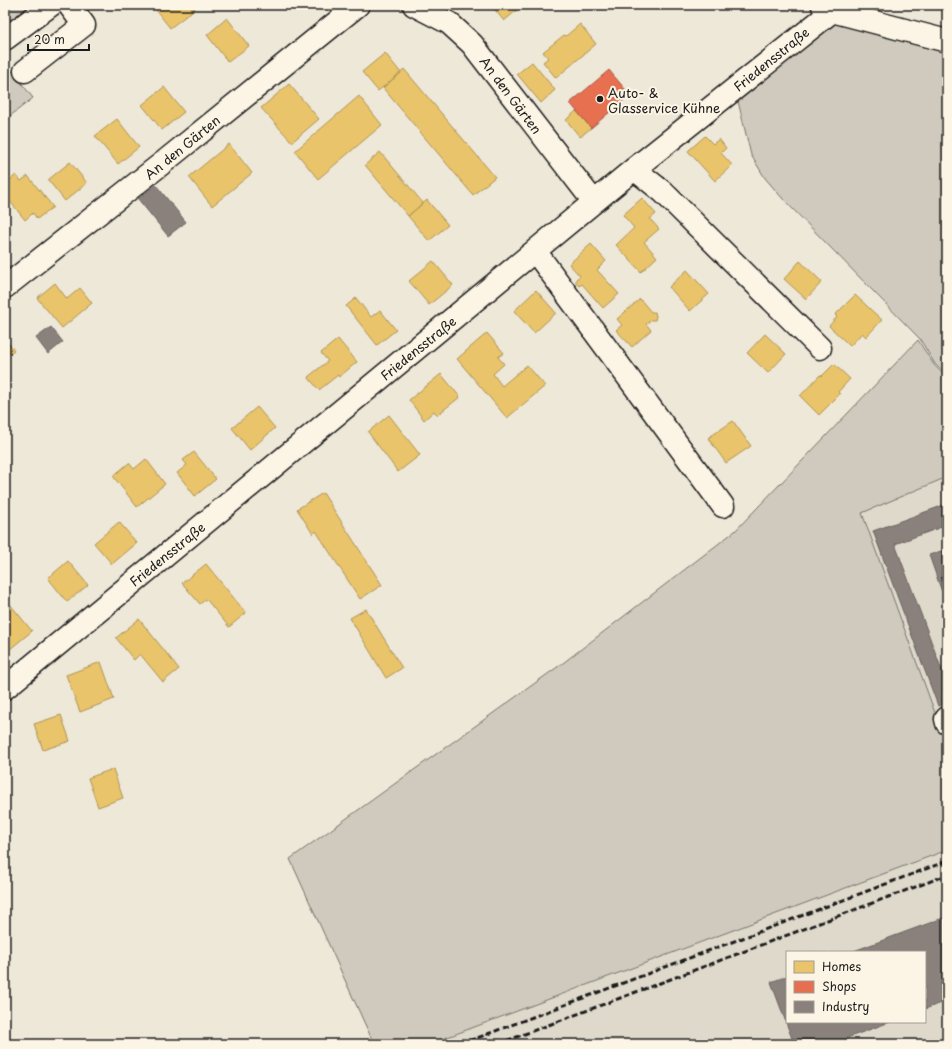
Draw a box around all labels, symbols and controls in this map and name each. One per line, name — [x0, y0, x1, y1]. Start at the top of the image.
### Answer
street label: Friedensstraße — [729, 22, 813, 95]
scale bar — [28, 26, 89, 52]
text: 20 m — [34, 30, 65, 48]
street label: An den Gärten — [476, 52, 546, 138]
place label: Auto- & Glasservice Kühne — [608, 83, 720, 117]
marker: Auto- & Glasservice Kühne — [595, 94, 605, 104]
street label: An den Gärten — [140, 110, 224, 184]
street label: Friedensstraße — [376, 311, 460, 384]
street label: Friedensstraße — [125, 517, 209, 590]
legend — [786, 951, 926, 1023]
text: Homes — [822, 957, 861, 975]
text: Shops — [822, 977, 857, 995]
text: Industry — [822, 997, 870, 1015]

